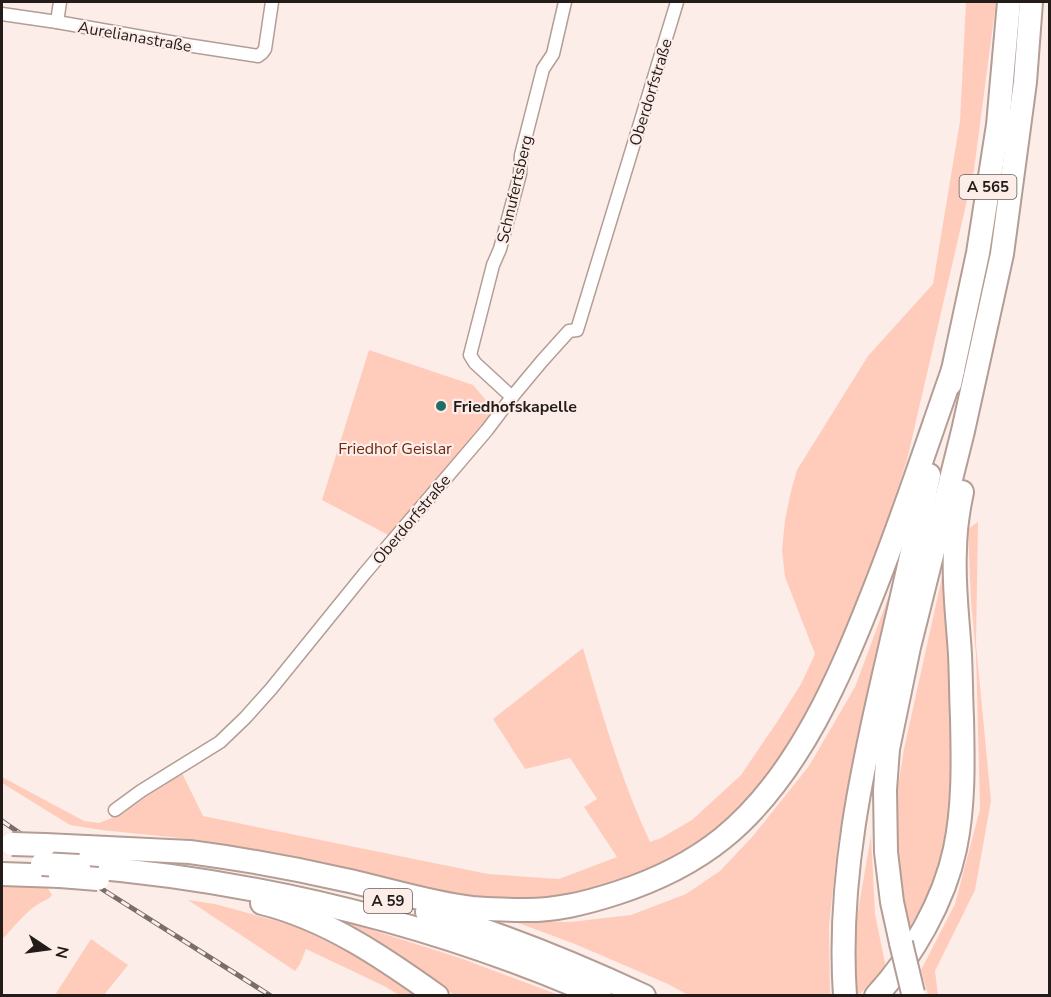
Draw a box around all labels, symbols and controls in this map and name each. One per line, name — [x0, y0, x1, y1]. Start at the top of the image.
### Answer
street label: Aurelianastraße — [76, 16, 193, 58]
street label: Oberdorfstraße — [624, 36, 678, 149]
street label: Schnufertsberg — [492, 133, 538, 245]
road number: A 565 — [960, 175, 1016, 199]
place label: Friedhofskapelle — [453, 396, 577, 418]
marker: Friedhofskapelle — [434, 399, 448, 413]
park label: Friedhof Geislar — [338, 438, 452, 460]
street label: Oberdorfstraße — [368, 470, 456, 569]
road number: A 59 — [364, 889, 412, 913]
north arrow — [18, 919, 78, 979]
text: N — [50, 944, 74, 960]

